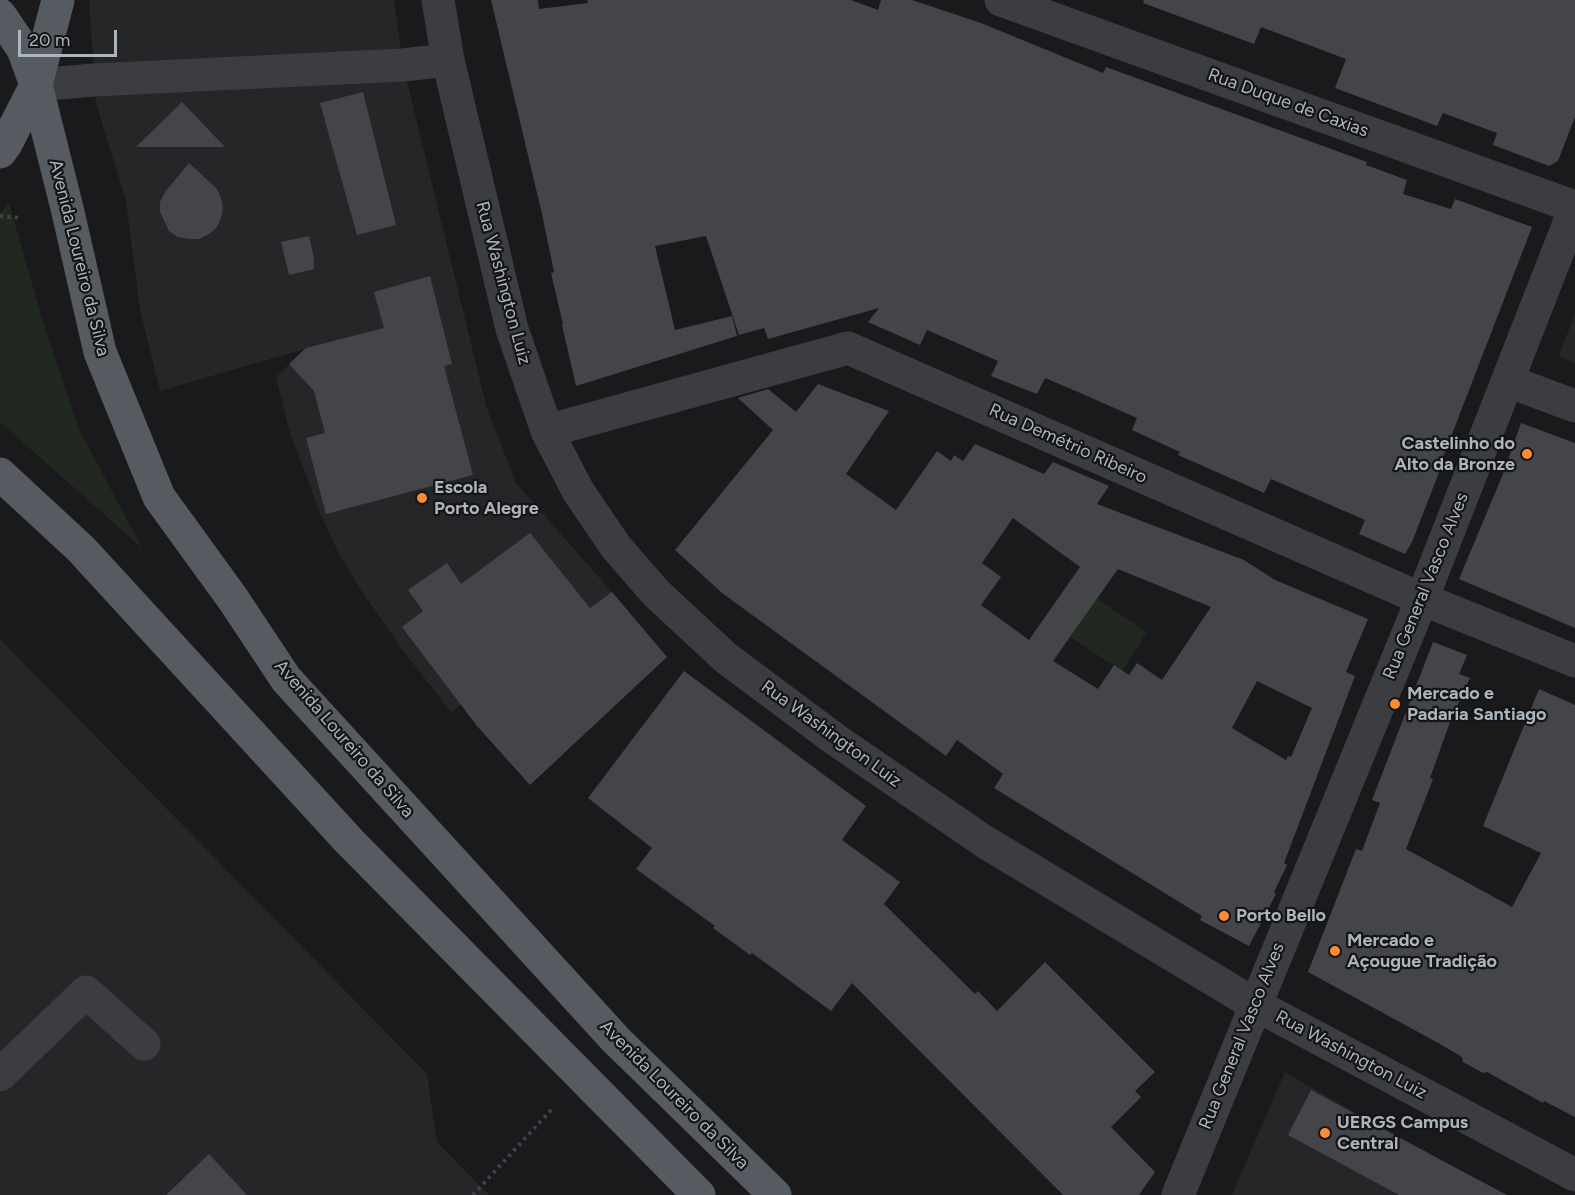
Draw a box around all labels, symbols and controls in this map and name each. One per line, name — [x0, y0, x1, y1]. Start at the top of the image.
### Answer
scale bar — [21, 18, 120, 56]
text: 20 m — [29, 29, 70, 51]
street label: Rua Duque de Caxias — [1205, 64, 1371, 142]
street label: Avenida Loureiro da Silva — [44, 157, 114, 359]
street label: Rua Washington Luiz — [471, 199, 535, 367]
street label: Rua Demétrio Ribeiro — [986, 399, 1150, 489]
place label: Castelinho do Alto da Bronze — [1394, 433, 1515, 476]
marker: Castelinho do Alto da Bronze — [1520, 447, 1534, 461]
place label: Escola Porto Alegre — [434, 477, 539, 520]
street label: Rua General Vasco Alves — [1379, 489, 1473, 683]
marker: Escola Porto Alegre — [415, 491, 429, 505]
street label: Avenida Loureiro da Silva — [270, 656, 418, 822]
street label: Rua Washington Luiz — [757, 676, 905, 792]
place label: Mercado e Padaria Santiago — [1407, 683, 1547, 726]
marker: Mercado e Padaria Santiago — [1388, 697, 1402, 711]
place label: Porto Bello — [1236, 905, 1326, 927]
marker: Porto Bello — [1217, 909, 1231, 923]
place label: Mercado e Açougue Tradição — [1347, 930, 1497, 972]
street label: Rua General Vasco Alves — [1195, 939, 1289, 1133]
marker: Mercado e Açougue Tradição — [1328, 944, 1342, 958]
street label: Rua Washington Luiz — [1272, 1006, 1430, 1104]
street label: Avenida Loureiro da Silva — [595, 1016, 753, 1174]
place label: UERGS Campus Central — [1337, 1112, 1468, 1154]
marker: UERGS Campus Central — [1318, 1126, 1332, 1140]

